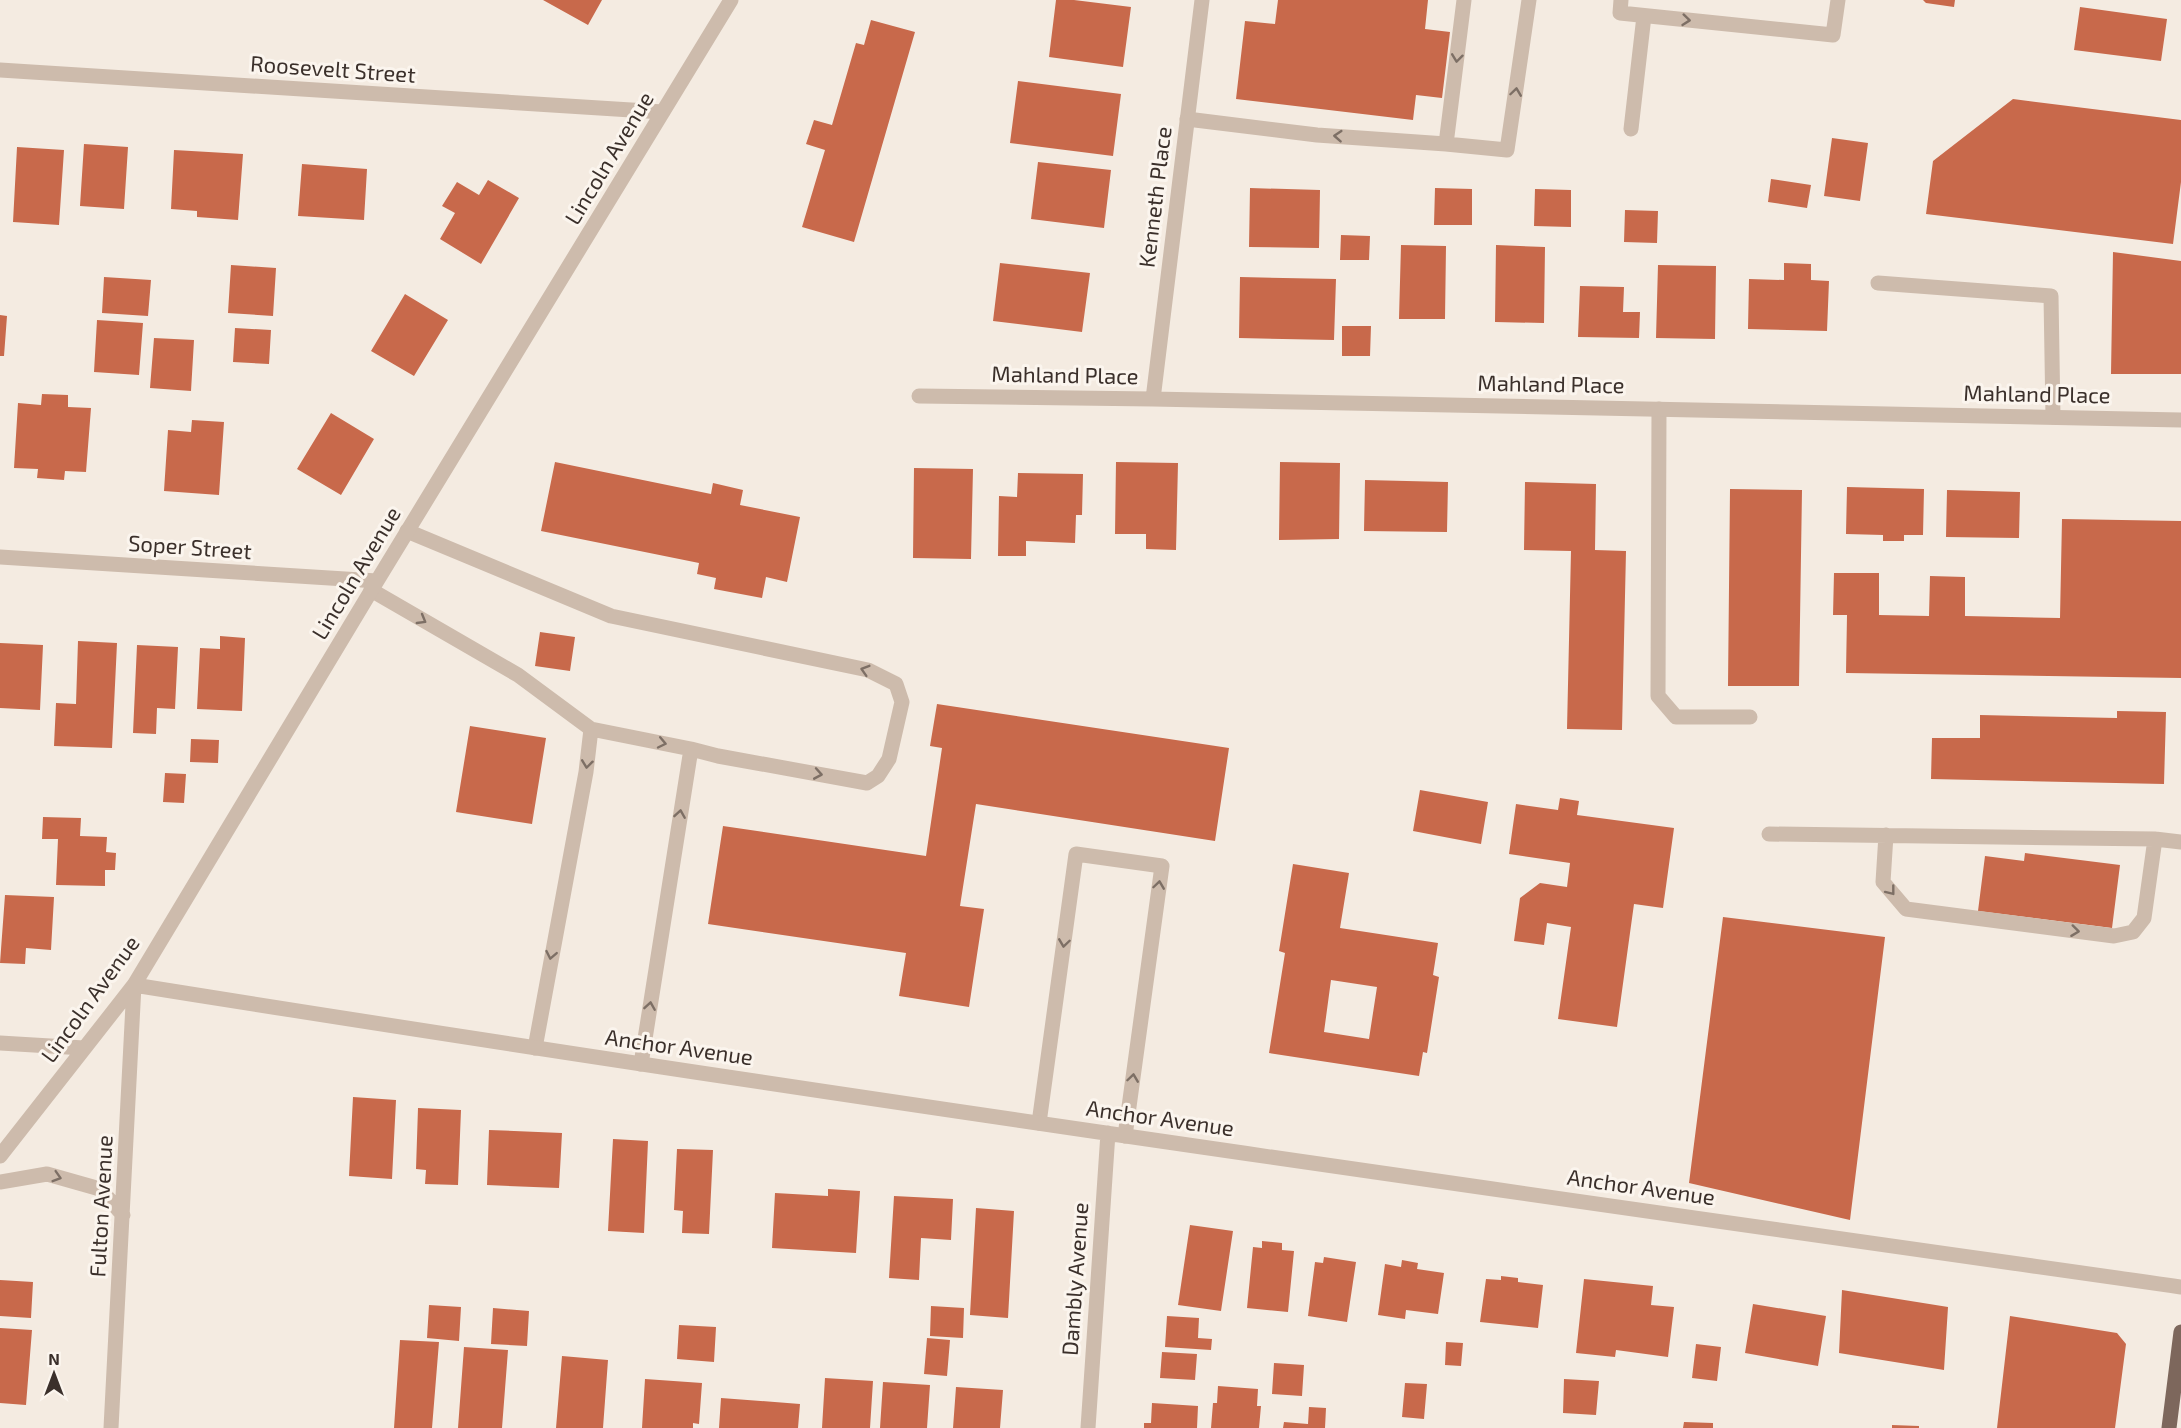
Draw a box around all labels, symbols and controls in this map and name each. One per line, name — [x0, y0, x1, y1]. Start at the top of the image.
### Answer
one-way arrow — [1681, 13, 1690, 26]
street label: Roosevelt Street — [250, 49, 417, 87]
one-way arrow — [1451, 53, 1463, 63]
street label: Lincoln Avenue — [558, 86, 658, 228]
one-way arrow — [1509, 88, 1521, 97]
street label: Kenneth Place — [1132, 125, 1176, 269]
one-way arrow — [1334, 130, 1343, 143]
street label: Mahland Place — [991, 360, 1139, 388]
street label: Mahland Place — [1477, 369, 1625, 397]
street label: Mahland Place — [1963, 379, 2111, 407]
street label: Lincoln Avenue — [305, 501, 405, 643]
street label: Soper Street — [127, 529, 253, 563]
one-way arrow — [416, 612, 426, 624]
one-way arrow — [860, 665, 871, 677]
one-way arrow — [656, 736, 666, 749]
one-way arrow — [581, 759, 594, 768]
one-way arrow — [813, 767, 823, 780]
one-way arrow — [673, 809, 685, 818]
one-way arrow — [1152, 880, 1165, 889]
one-way arrow — [1883, 884, 1894, 895]
one-way arrow — [2071, 924, 2080, 937]
street label: Lincoln Avenue — [35, 930, 144, 1067]
one-way arrow — [1058, 938, 1070, 948]
one-way arrow — [545, 950, 558, 960]
one-way arrow — [643, 1002, 655, 1011]
street label: Anchor Avenue — [604, 1023, 755, 1069]
one-way arrow — [1126, 1073, 1138, 1082]
street label: Anchor Avenue — [1085, 1094, 1236, 1140]
street label: Fulton Avenue — [83, 1134, 117, 1278]
street label: Anchor Avenue — [1566, 1163, 1717, 1209]
one-way arrow — [51, 1170, 62, 1182]
street label: Dambly Avenue — [1056, 1201, 1092, 1357]
north arrow — [24, 1344, 84, 1404]
text: N — [48, 1349, 60, 1368]

